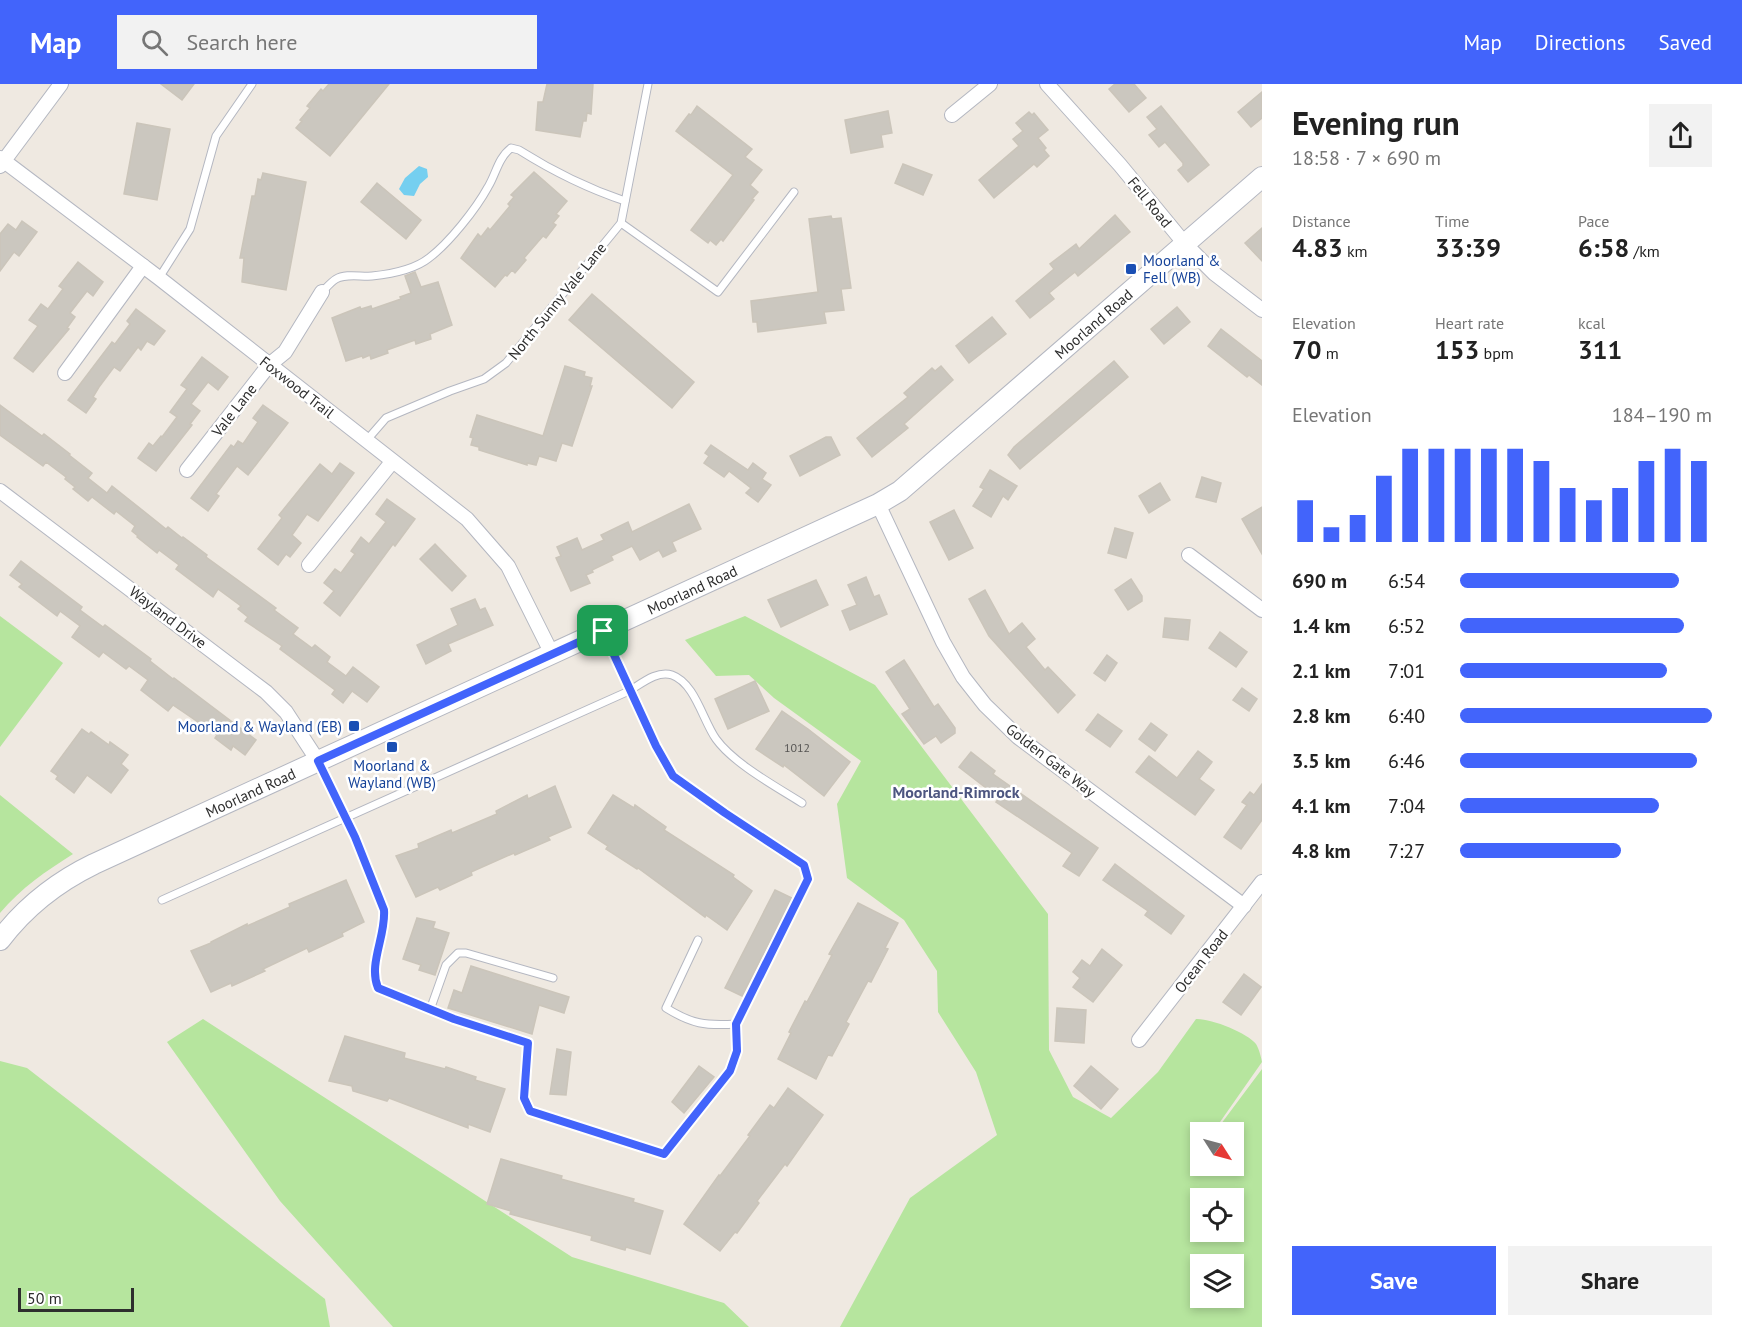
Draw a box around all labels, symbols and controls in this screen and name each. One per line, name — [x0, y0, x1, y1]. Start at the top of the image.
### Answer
search box — [117, 15, 537, 69]
text: Map — [30, 24, 81, 61]
icon: search — [138, 26, 171, 59]
text: Search here — [186, 28, 297, 56]
text: Map — [1463, 29, 1502, 56]
text: Directions — [1535, 29, 1626, 56]
text: Saved — [1659, 29, 1712, 56]
text: Evening run — [1292, 101, 1460, 144]
button: share — [1649, 104, 1712, 167]
text: 18:58 · 7 × 690 m — [1292, 145, 1441, 171]
street label: Fell Road — [1124, 173, 1176, 231]
text: Distance — [1292, 211, 1351, 231]
text: Time — [1435, 211, 1469, 231]
text: Pace — [1578, 211, 1609, 231]
text: 4.83 — [1292, 231, 1343, 264]
text: 33:39 — [1435, 231, 1501, 264]
text: 6:58 — [1578, 231, 1629, 264]
street label: North Sunny Vale Lane — [504, 239, 610, 363]
text: km — [1343, 241, 1368, 261]
text: /km — [1629, 241, 1660, 261]
place label: Moorland & Fell (WB) — [1143, 251, 1220, 287]
marker: Moorland & Fell (WB) — [1124, 262, 1138, 276]
street label: Moorland Road — [1050, 284, 1136, 362]
text: Elevation — [1292, 313, 1356, 333]
text: Heart rate — [1435, 313, 1504, 333]
text: kcal — [1578, 313, 1605, 333]
text: 70 — [1292, 333, 1321, 366]
text: 153 — [1435, 333, 1479, 366]
text: 311 — [1578, 333, 1622, 366]
text: m — [1321, 343, 1339, 363]
text: bpm — [1479, 343, 1514, 363]
street label: Foxwood Trail — [256, 352, 339, 422]
street label: Vale Lane — [207, 380, 261, 441]
text: Elevation — [1292, 402, 1372, 428]
text: 184–190 m — [1612, 402, 1712, 428]
street label: Moorland Road — [644, 561, 740, 618]
text: 690 m — [1292, 568, 1347, 594]
text: 6:54 — [1388, 568, 1425, 594]
street label: Wayland Drive — [126, 582, 210, 652]
pin — [577, 605, 628, 656]
text: 1.4 km — [1292, 613, 1351, 639]
text: 6:52 — [1388, 613, 1425, 639]
icon: arrive — [586, 614, 619, 647]
text: 2.1 km — [1292, 658, 1351, 684]
text: 7:01 — [1388, 658, 1425, 684]
text: 2.8 km — [1292, 703, 1351, 729]
text: 6:40 — [1388, 703, 1425, 729]
place label: Moorland & Wayland (EB) — [177, 717, 342, 736]
marker: Moorland & Wayland (EB) — [347, 719, 361, 733]
street label: Golden Gate Way — [1002, 719, 1100, 801]
marker: Moorland & Wayland (WB) — [385, 740, 399, 754]
house number: 1012 — [784, 740, 810, 755]
text: 3.5 km — [1292, 748, 1351, 774]
text: 6:46 — [1388, 748, 1425, 774]
place label: Moorland & Wayland (WB) — [348, 756, 436, 792]
street label: Moorland Road — [202, 763, 298, 821]
district label: Moorland-Rimrock — [892, 782, 1020, 802]
text: 4.1 km — [1292, 793, 1351, 819]
text: 7:04 — [1388, 793, 1425, 819]
text: 4.8 km — [1292, 838, 1351, 864]
text: 7:27 — [1388, 838, 1425, 864]
street label: Ocean Road — [1170, 925, 1232, 997]
north arrow — [1190, 1122, 1244, 1176]
map controls — [1190, 1122, 1244, 1308]
button: locate — [1190, 1188, 1244, 1242]
button: Save — [1292, 1246, 1496, 1315]
button: Share — [1508, 1246, 1712, 1315]
button: layers — [1190, 1254, 1244, 1308]
scale bar — [18, 1285, 134, 1312]
text: 50 m — [27, 1288, 62, 1308]

